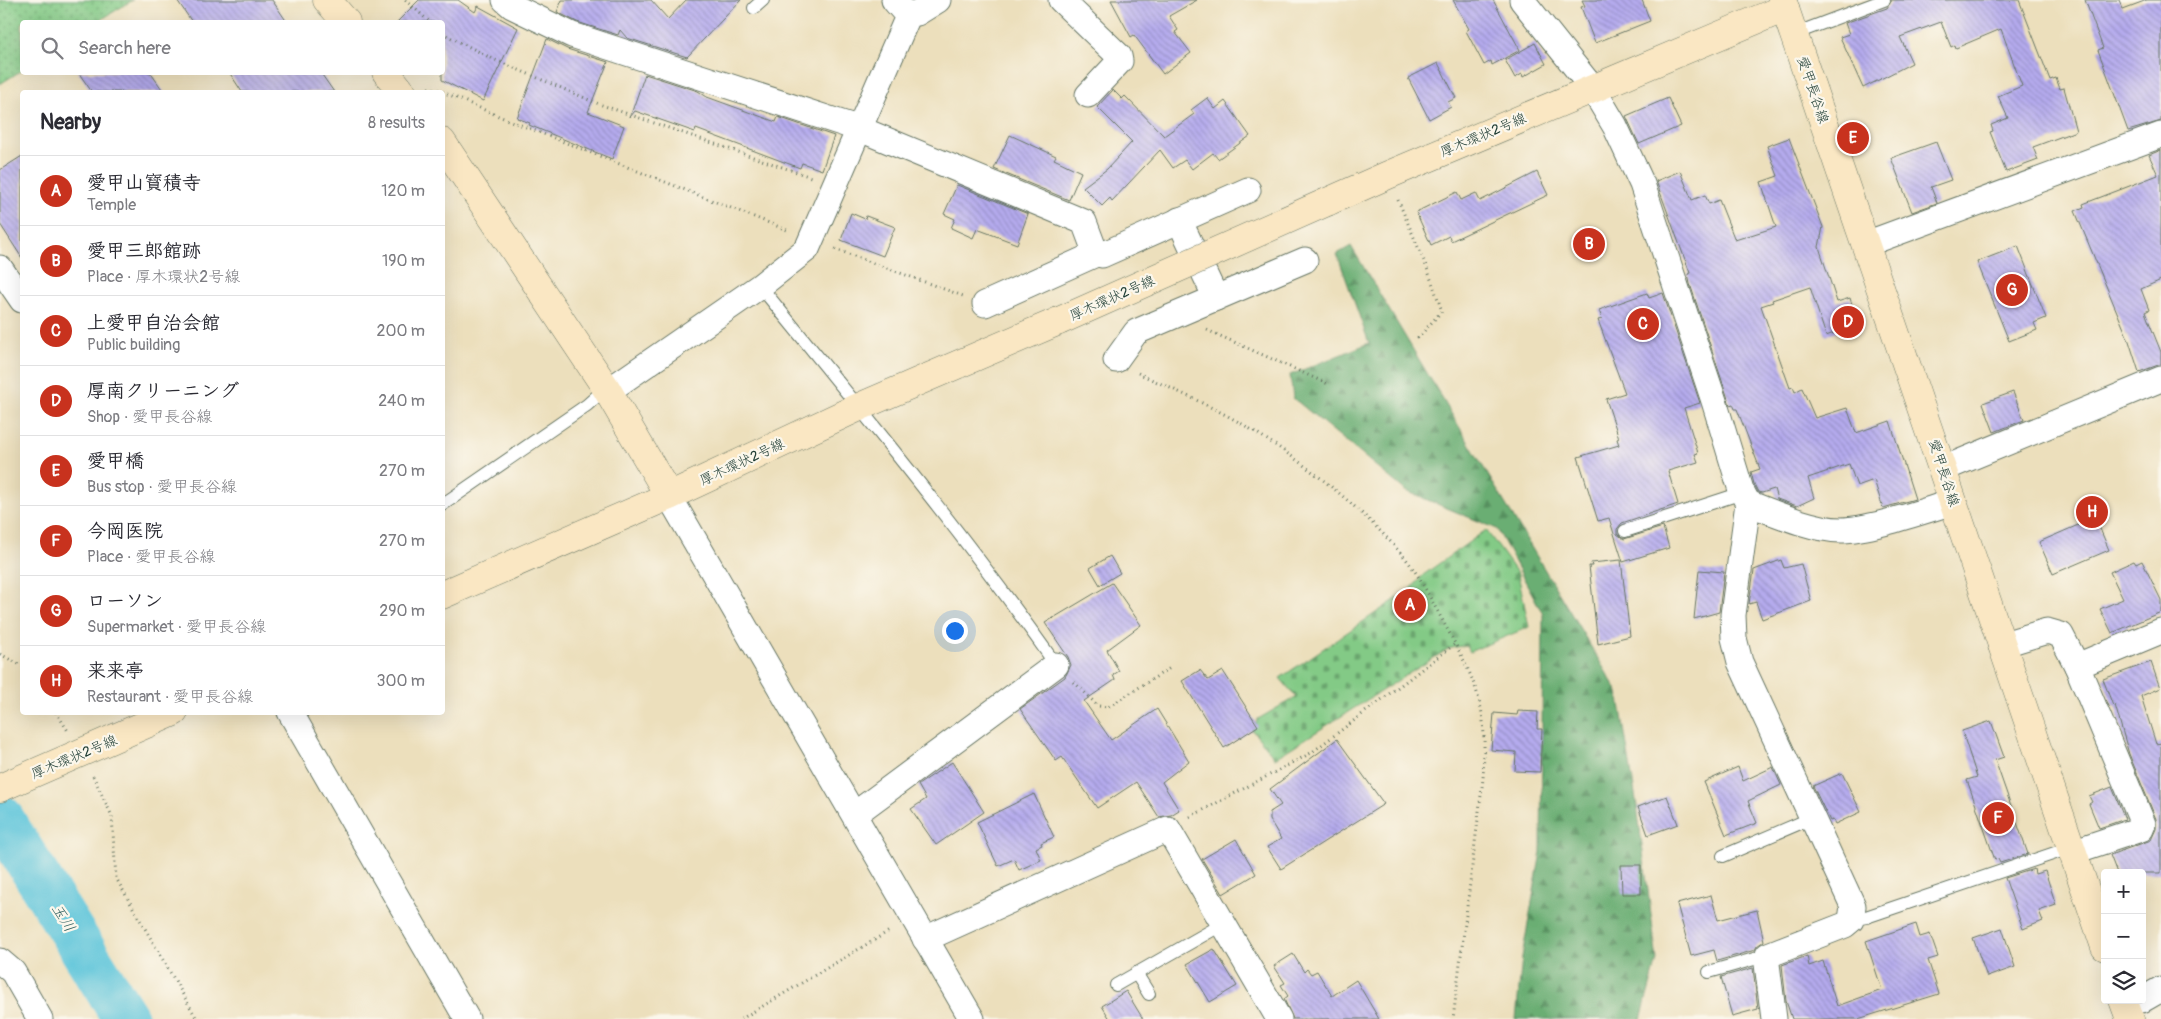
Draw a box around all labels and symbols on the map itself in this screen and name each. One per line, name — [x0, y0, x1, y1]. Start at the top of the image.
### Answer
street label: 愛甲長谷線 — [1794, 54, 1832, 126]
street label: 厚木環状2号線 — [1437, 109, 1529, 161]
pin: E — [1837, 119, 1869, 157]
pin: B — [1573, 225, 1605, 263]
pin: G — [1996, 271, 2028, 309]
street label: 厚木環状2号線 — [1067, 272, 1157, 324]
pin: D — [1832, 303, 1864, 341]
pin: C — [1627, 305, 1659, 343]
street label: 厚木環状2号線 — [697, 435, 787, 489]
street label: 愛甲長谷線 — [1925, 437, 1963, 509]
pin: H — [2076, 493, 2108, 531]
pin: A — [1394, 586, 1426, 624]
your location — [942, 618, 968, 644]
street label: 厚木環状2号線 — [28, 731, 120, 783]
pin: F — [1982, 799, 2014, 837]
water label: 玉川 — [47, 900, 79, 936]

